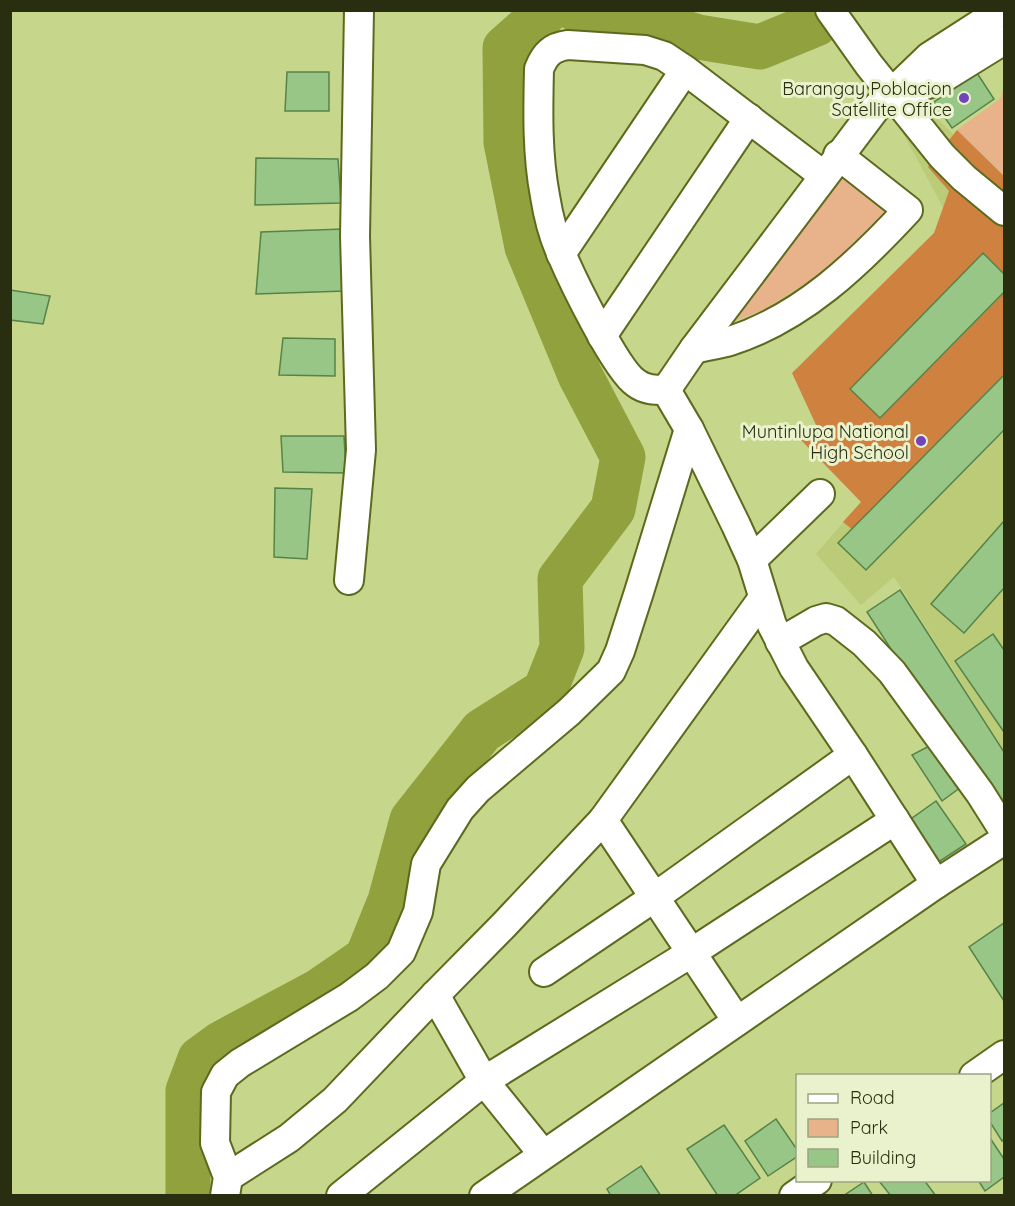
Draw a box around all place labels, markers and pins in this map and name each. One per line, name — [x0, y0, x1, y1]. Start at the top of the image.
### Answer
place label: Barangay Poblacion Satellite Office — [782, 77, 952, 121]
marker: Barangay Poblacion Satellite Office — [957, 91, 971, 105]
place label: Muntinlupa National High School — [742, 420, 909, 464]
marker: Muntinlupa National High School — [914, 434, 928, 448]

